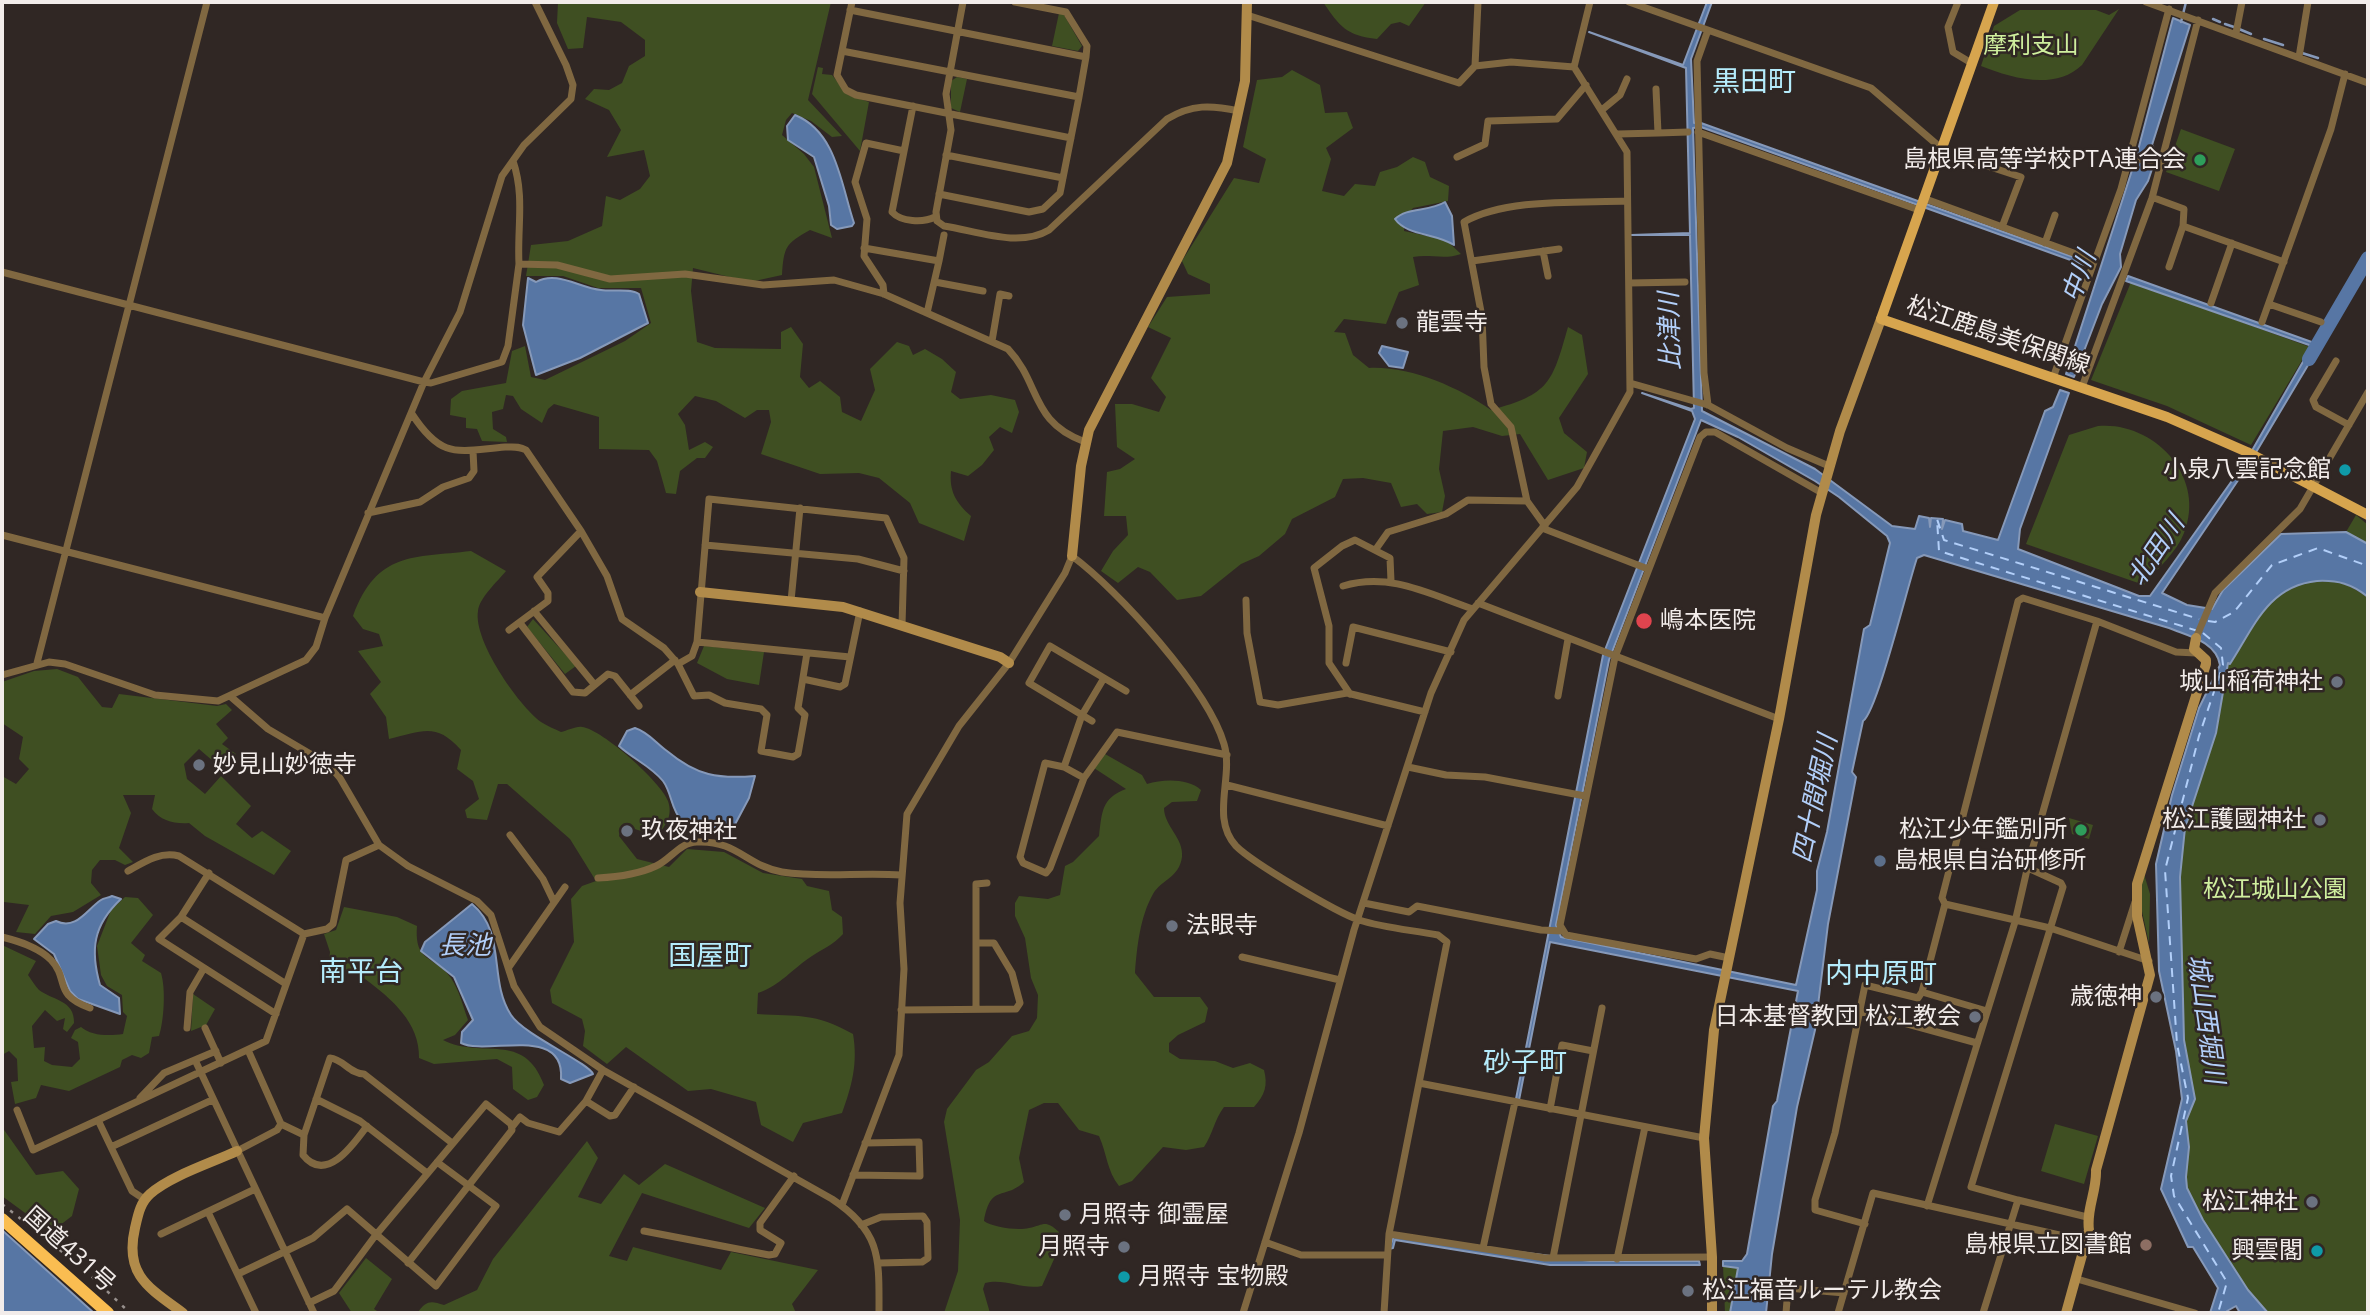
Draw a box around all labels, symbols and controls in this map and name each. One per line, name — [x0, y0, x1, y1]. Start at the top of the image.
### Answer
park label: 摩利支山 — [1983, 32, 2079, 60]
district label: 黒田町 — [1712, 66, 1796, 100]
place label: 島根県高等学校PTA連合会 — [1903, 146, 2186, 174]
marker: 島根県高等学校PTA連合会 — [2192, 152, 2208, 168]
water label: 中川 — [2056, 247, 2104, 307]
water label: 比津川 — [1654, 291, 1688, 371]
street label: 松江鹿島美保関線 — [1903, 291, 2093, 381]
place label: 龍雲寺 — [1416, 309, 1488, 337]
marker: 龍雲寺 — [1394, 315, 1410, 331]
place label: 小泉八雲記念館 — [2163, 456, 2331, 484]
marker: 小泉八雲記念館 — [2337, 462, 2353, 478]
water label: 北田川 — [2122, 510, 2192, 592]
place label: 嶋本医院 — [1660, 607, 1756, 635]
marker: 嶋本医院 — [1634, 611, 1654, 631]
place label: 城山稲荷神社 — [2179, 668, 2323, 696]
marker: 城山稲荷神社 — [2329, 674, 2345, 690]
water label: 四十間堀川 — [1787, 732, 1845, 866]
place label: 妙見山妙徳寺 — [213, 751, 357, 779]
marker: 妙見山妙徳寺 — [191, 757, 207, 773]
place label: 松江護國神社 — [2162, 806, 2306, 834]
marker: 松江護國神社 — [2312, 812, 2328, 828]
place label: 松江少年鑑別所 — [1899, 816, 2067, 844]
place label: 玖夜神社 — [641, 817, 737, 845]
marker: 松江少年鑑別所 — [2073, 822, 2089, 838]
marker: 玖夜神社 — [619, 823, 635, 839]
place label: 島根県自治研修所 — [1894, 847, 2086, 875]
marker: 島根県自治研修所 — [1872, 853, 1888, 869]
park label: 松江城山公園 — [2203, 876, 2347, 904]
place label: 法眼寺 — [1186, 912, 1258, 940]
marker: 法眼寺 — [1164, 918, 1180, 934]
water label: 長池 — [439, 931, 491, 963]
district label: 国屋町 — [668, 940, 752, 974]
water label: 城山西堀川 — [2181, 952, 2229, 1086]
district label: 南平台 — [319, 956, 403, 990]
district label: 内中原町 — [1825, 958, 1937, 992]
place label: 歳徳神 — [2070, 983, 2142, 1011]
marker: 歳徳神 — [2148, 989, 2164, 1005]
place label: 日本基督教団 松江教会 — [1715, 1003, 1961, 1031]
marker: 日本基督教団 松江教会 — [1967, 1009, 1983, 1025]
district label: 砂子町 — [1483, 1047, 1567, 1081]
place label: 松江神社 — [2202, 1188, 2298, 1216]
marker: 松江神社 — [2304, 1194, 2320, 1210]
street label: 国道431号 — [17, 1201, 121, 1299]
place label: 月照寺 御霊屋 — [1079, 1201, 1229, 1229]
marker: 月照寺 御霊屋 — [1057, 1207, 1073, 1223]
place label: 島根県立図書館 — [1964, 1231, 2132, 1259]
place label: 月照寺 — [1038, 1233, 1110, 1261]
marker: 島根県立図書館 — [2138, 1237, 2154, 1253]
place label: 興雲閣 — [2231, 1237, 2303, 1265]
marker: 月照寺 — [1116, 1239, 1132, 1255]
marker: 興雲閣 — [2309, 1243, 2325, 1259]
place label: 月照寺 宝物殿 — [1138, 1263, 1288, 1291]
marker: 月照寺 宝物殿 — [1116, 1269, 1132, 1285]
place label: 松江福音ルーテル教会 — [1702, 1277, 1942, 1305]
marker: 松江福音ルーテル教会 — [1680, 1283, 1696, 1299]

